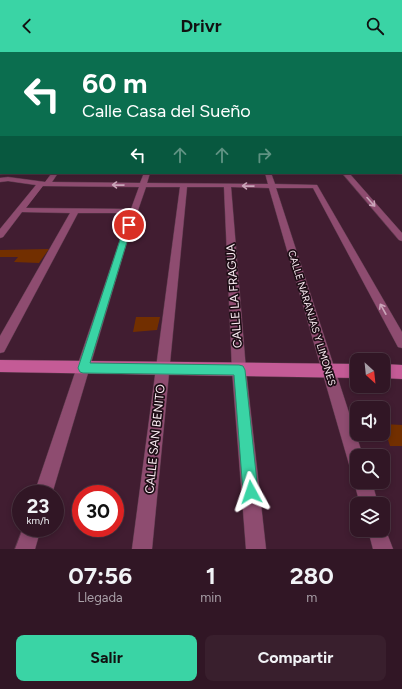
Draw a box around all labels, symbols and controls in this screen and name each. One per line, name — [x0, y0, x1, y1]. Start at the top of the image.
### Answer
icon: back — [16, 15, 38, 37]
text: Drivr — [181, 15, 221, 37]
icon: search — [364, 15, 386, 37]
text: 60 m — [82, 66, 147, 100]
icon: left — [16, 68, 68, 120]
text: Calle Casa del Sueño — [82, 100, 251, 122]
icon: left — [127, 144, 149, 166]
icon: ahead — [169, 144, 191, 166]
icon: ahead — [211, 144, 233, 166]
icon: right — [253, 144, 275, 166]
one-way arrow — [112, 181, 125, 188]
one-way arrow — [242, 182, 255, 190]
one-way arrow — [366, 197, 375, 207]
pin — [112, 208, 146, 242]
icon: arrive — [118, 214, 140, 236]
street label: CALLE LA FRAGUA — [223, 244, 245, 348]
street label: CALLE NARANJAS Y LIMONES — [285, 249, 339, 387]
one-way arrow — [379, 303, 386, 315]
north arrow — [350, 353, 390, 393]
map controls — [350, 353, 390, 537]
street label: CALLE SAN BENITO — [142, 384, 168, 494]
button: sound — [350, 401, 390, 441]
button: search — [350, 449, 390, 489]
position arrow — [230, 471, 272, 513]
speed limit sign: 30 — [72, 485, 124, 537]
text: 23 — [27, 494, 49, 518]
button: layers — [350, 497, 390, 537]
text: km/h — [27, 514, 49, 527]
text: 07:56 — [68, 561, 132, 590]
text: 1 — [206, 561, 216, 590]
text: 280 — [290, 561, 334, 590]
text: Llegada — [78, 590, 123, 605]
text: min — [200, 590, 222, 605]
text: m — [306, 590, 317, 605]
button: Salir — [16, 635, 197, 681]
button: Compartir — [205, 635, 386, 681]

